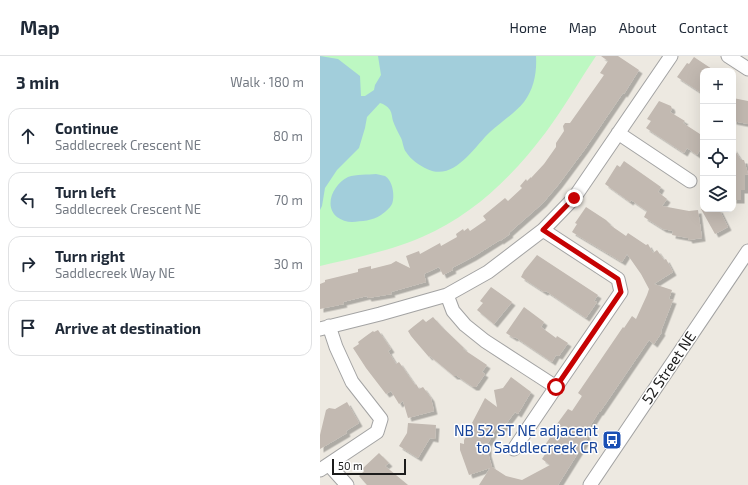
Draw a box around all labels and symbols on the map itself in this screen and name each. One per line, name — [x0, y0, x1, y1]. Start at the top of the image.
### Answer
route end — [565, 189, 583, 207]
street label: 52 Street NE — [637, 328, 699, 407]
route start — [547, 378, 565, 396]
place label: NB 52 ST NE adjacent to Saddlecreek CR — [454, 421, 598, 456]
bus stop icon: NB 52 ST NE adjacent to Saddlecreek CR — [601, 429, 623, 451]
scale bar — [332, 457, 406, 476]

